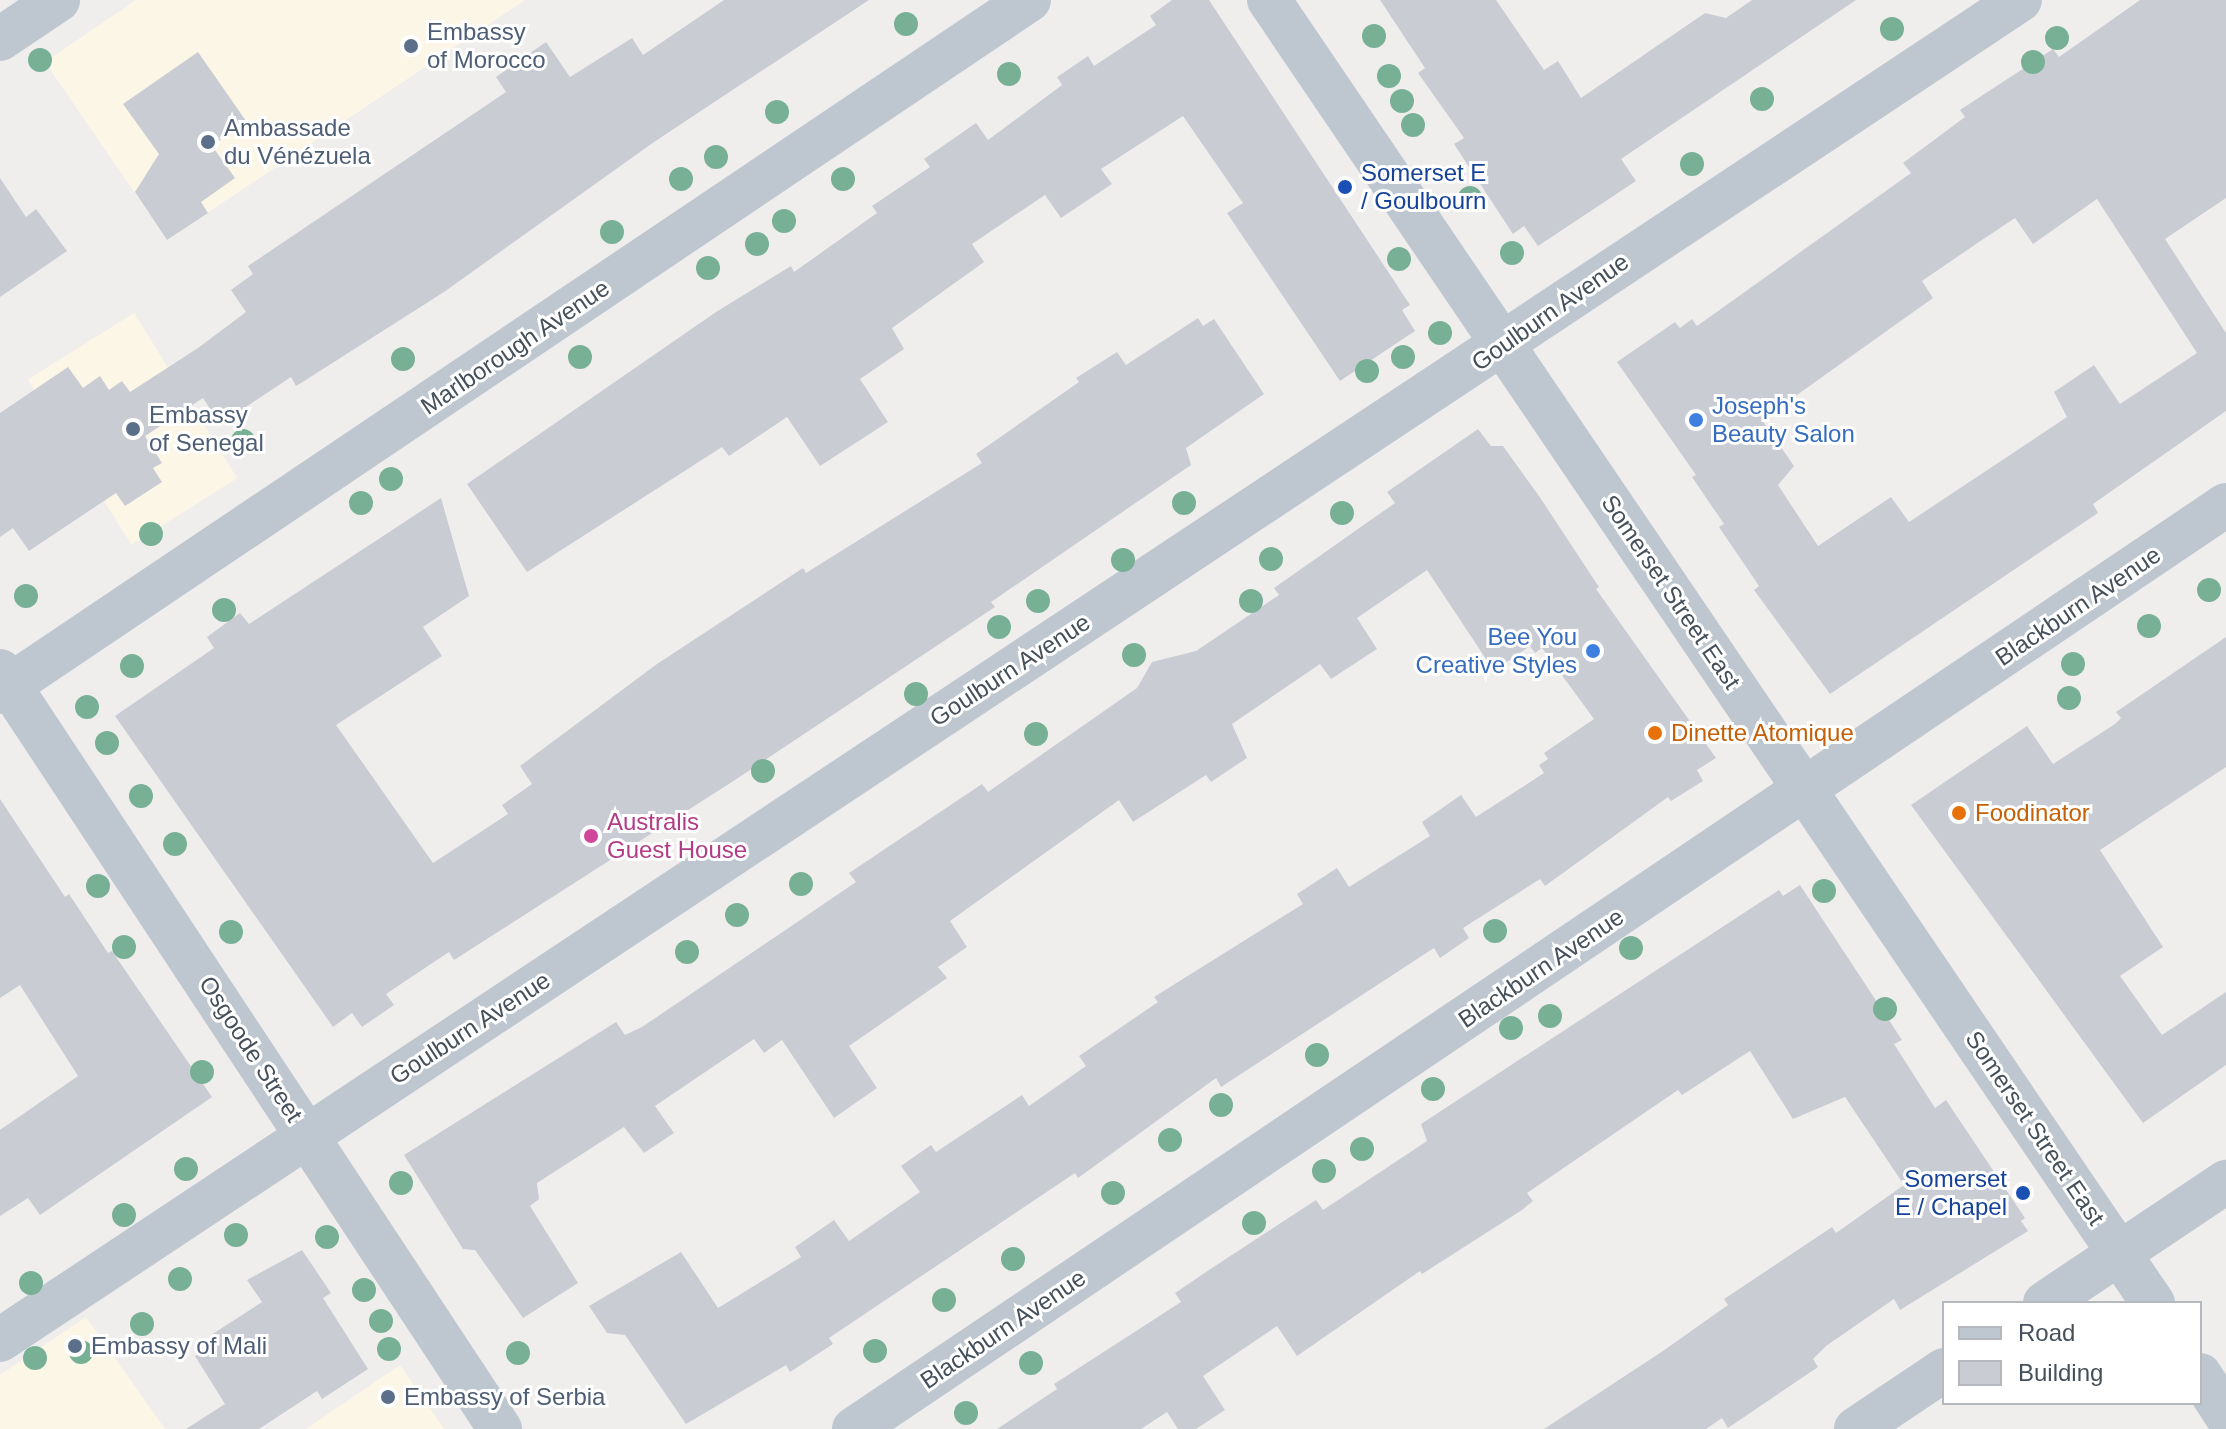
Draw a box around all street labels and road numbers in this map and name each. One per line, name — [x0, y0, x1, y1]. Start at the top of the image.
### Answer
street label: Goulburn Avenue — [1465, 247, 1635, 377]
street label: Marlborough Avenue — [415, 273, 615, 421]
street label: Somerset Street East — [1595, 489, 1747, 695]
street label: Blackburn Avenue — [1989, 540, 2167, 672]
street label: Goulburn Avenue — [924, 607, 1096, 733]
street label: Blackburn Avenue — [1452, 902, 1630, 1034]
street label: Goulburn Avenue — [384, 965, 556, 1091]
street label: Osgoode Street — [193, 971, 309, 1127]
street label: Somerset Street East — [1959, 1025, 2111, 1231]
street label: Blackburn Avenue — [914, 1263, 1092, 1395]

